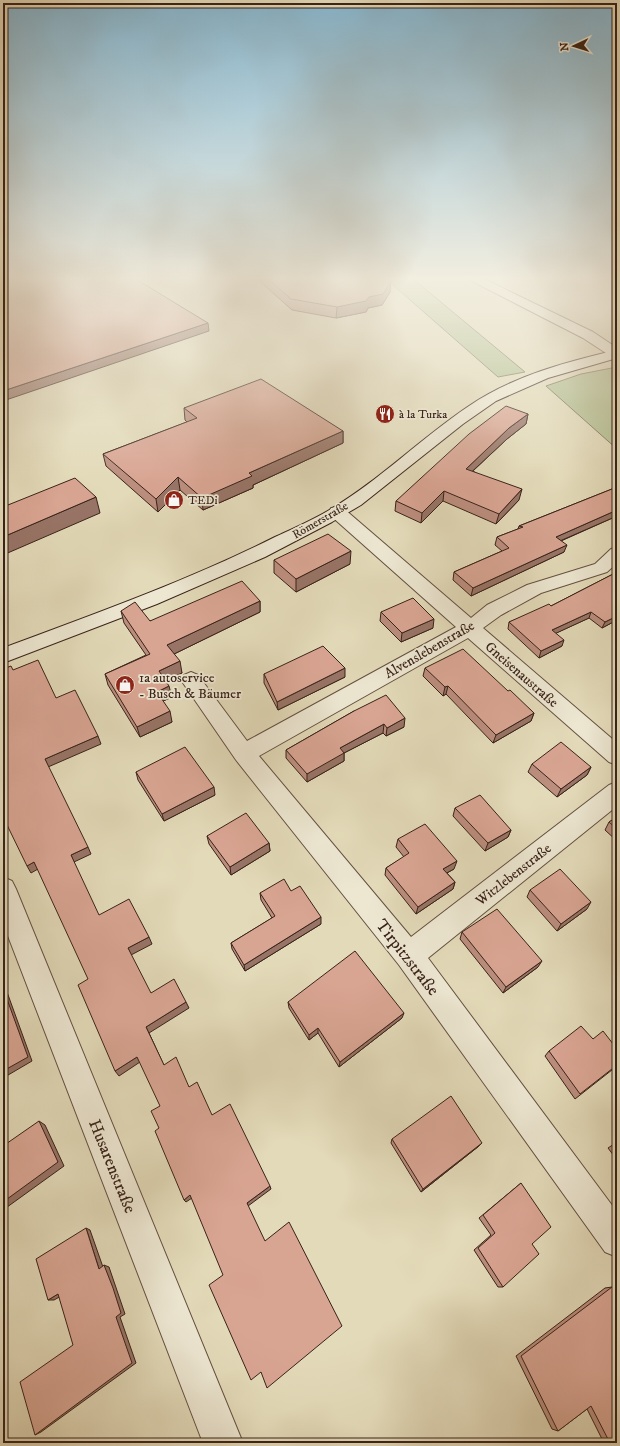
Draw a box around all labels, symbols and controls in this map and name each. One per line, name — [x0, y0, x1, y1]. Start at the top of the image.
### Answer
north arrow — [554, 26, 594, 66]
text: N — [558, 42, 572, 52]
restaurant icon: à la Turka — [374, 403, 396, 425]
place label: à la Turka — [399, 407, 448, 422]
shop icon: TEDi — [163, 489, 185, 511]
place label: TEDi — [188, 493, 218, 508]
street label: Römerstraße — [290, 498, 351, 542]
street label: Alvenslebenstraße — [381, 617, 478, 683]
street label: Gneisenaustraße — [481, 638, 562, 712]
place label: 1a autoservice - Busch & Bäumer — [139, 669, 242, 703]
shop icon: 1a autoservice - Busch & Bäumer — [114, 674, 136, 696]
street label: Witzlebenstraße — [471, 840, 555, 911]
street label: Tirpitzstraße — [370, 915, 444, 1000]
street label: Husarenstraße — [83, 1116, 141, 1217]

